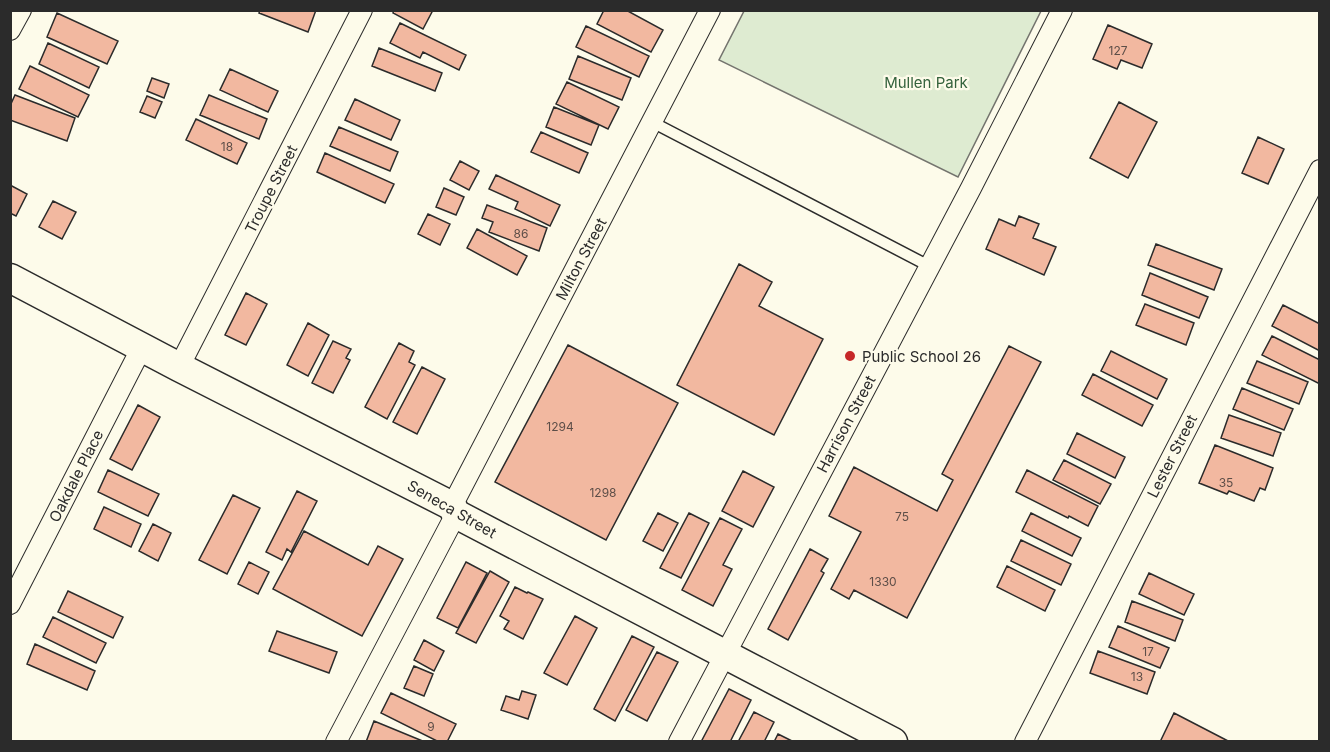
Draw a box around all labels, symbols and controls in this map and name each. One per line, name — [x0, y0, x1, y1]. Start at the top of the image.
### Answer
house number: 127 — [1109, 43, 1128, 58]
park label: Mullen Park — [884, 73, 969, 92]
house number: 18 — [221, 139, 233, 154]
street label: Troupe Street — [241, 142, 301, 236]
street label: Milton Street — [551, 215, 611, 303]
house number: 86 — [514, 226, 528, 241]
place label: Public School 26 — [862, 347, 981, 366]
marker: Public School 26 — [843, 349, 857, 363]
street label: Harrison Street — [812, 372, 880, 476]
street label: Lester Street — [1143, 411, 1201, 501]
house number: 1294 — [546, 419, 574, 434]
street label: Oakdale Place — [45, 427, 107, 525]
house number: 35 — [1219, 475, 1233, 490]
street label: Seneca Street — [404, 476, 500, 542]
house number: 1298 — [589, 485, 617, 500]
house number: 75 — [895, 509, 909, 524]
house number: 1330 — [869, 574, 897, 589]
house number: 17 — [1142, 644, 1154, 659]
house number: 13 — [1131, 669, 1143, 684]
house number: 9 — [427, 719, 435, 734]

